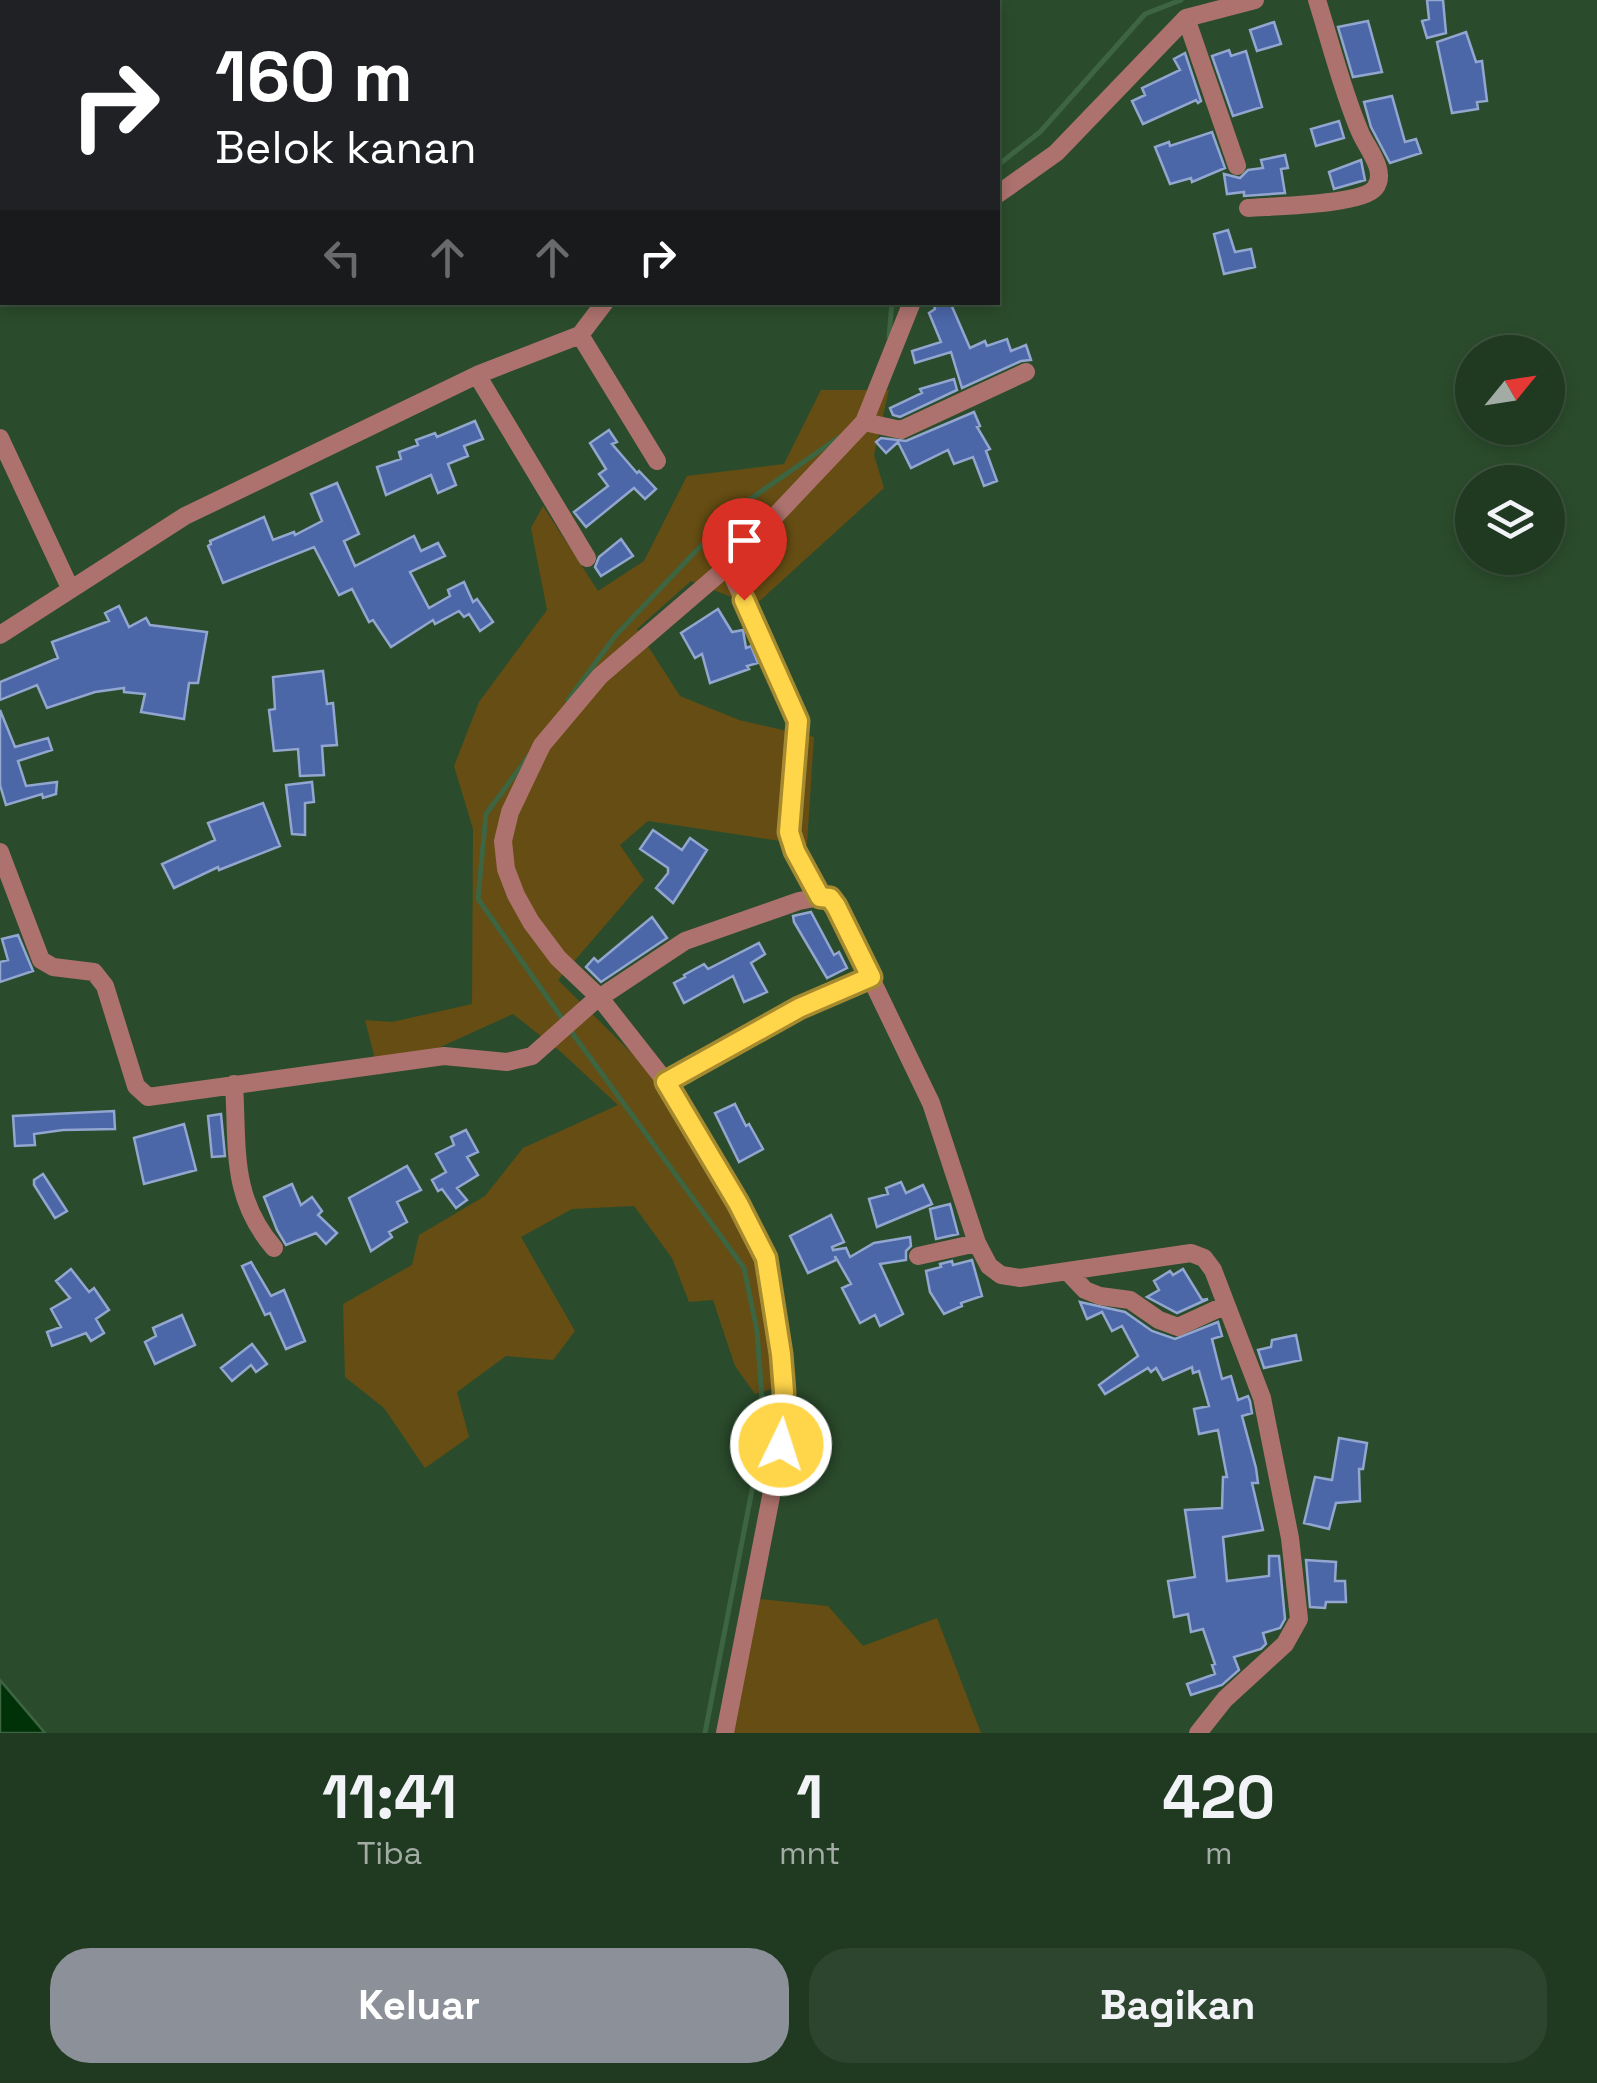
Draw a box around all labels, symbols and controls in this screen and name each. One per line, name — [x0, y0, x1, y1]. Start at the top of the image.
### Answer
text: 160 m — [215, 32, 413, 121]
icon: right — [50, 40, 180, 170]
text: Belok kanan — [215, 119, 477, 176]
icon: left — [315, 230, 370, 285]
icon: ahead — [420, 230, 475, 285]
icon: ahead — [525, 230, 580, 285]
icon: right — [630, 230, 685, 285]
north arrow — [1455, 335, 1565, 445]
map controls — [1455, 335, 1565, 575]
button: layers — [1455, 465, 1565, 575]
pin — [702, 498, 787, 601]
icon: arrive — [717, 513, 772, 568]
position arrow — [729, 1393, 833, 1497]
text: 11:41 — [322, 1759, 457, 1836]
text: 1 — [796, 1759, 823, 1836]
text: 420 — [1162, 1759, 1275, 1836]
text: Tiba — [357, 1833, 422, 1873]
text: mnt — [779, 1833, 840, 1873]
text: m — [1205, 1833, 1232, 1873]
button: Keluar — [50, 1948, 789, 2063]
button: Bagikan — [809, 1948, 1547, 2063]

